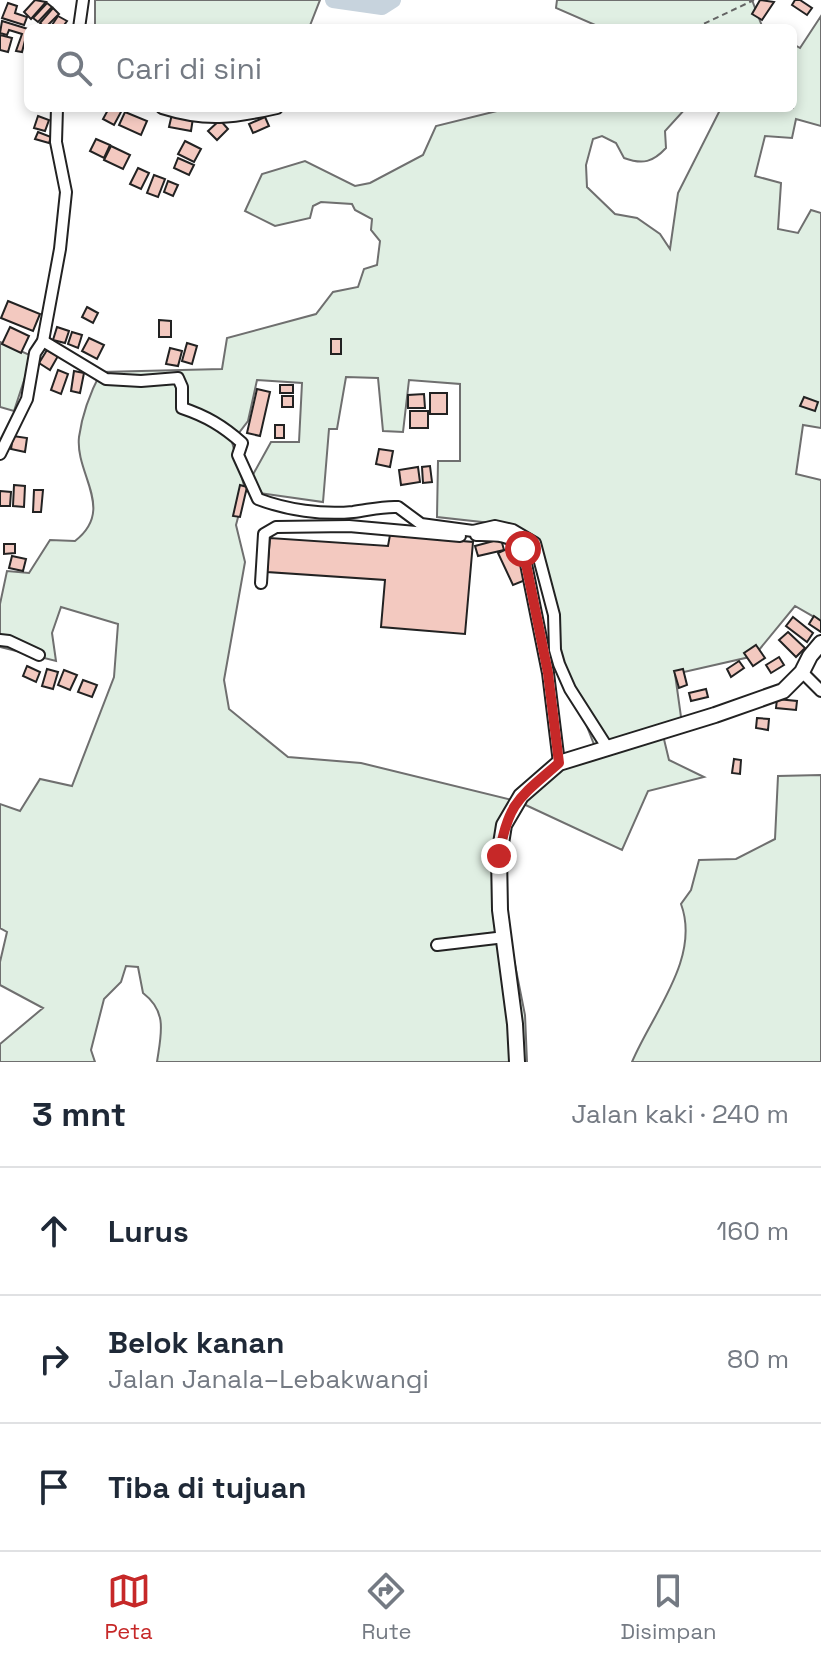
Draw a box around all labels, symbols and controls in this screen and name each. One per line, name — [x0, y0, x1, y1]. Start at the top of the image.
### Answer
search box — [24, 24, 797, 112]
icon: search — [52, 46, 96, 90]
text: Cari di sini — [116, 49, 262, 88]
route start — [505, 531, 541, 567]
route end — [481, 838, 517, 874]
text: 3 mnt — [32, 1093, 126, 1136]
text: Jalan kaki · 240 m — [571, 1097, 789, 1131]
icon: ahead — [32, 1209, 76, 1253]
text: Lurus — [108, 1212, 189, 1251]
text: 160 m — [717, 1214, 789, 1248]
text: Belok kanan — [108, 1323, 284, 1362]
icon: right — [32, 1337, 76, 1381]
text: 80 m — [727, 1342, 789, 1376]
text: Jalan Janala–Lebakwangi — [108, 1362, 429, 1396]
icon: arrive — [32, 1465, 76, 1509]
text: Tiba di tujuan — [108, 1468, 307, 1507]
tab: Peta — [104, 1569, 153, 1645]
tab: Rute — [361, 1569, 412, 1645]
tab: Disimpan — [620, 1569, 717, 1645]

